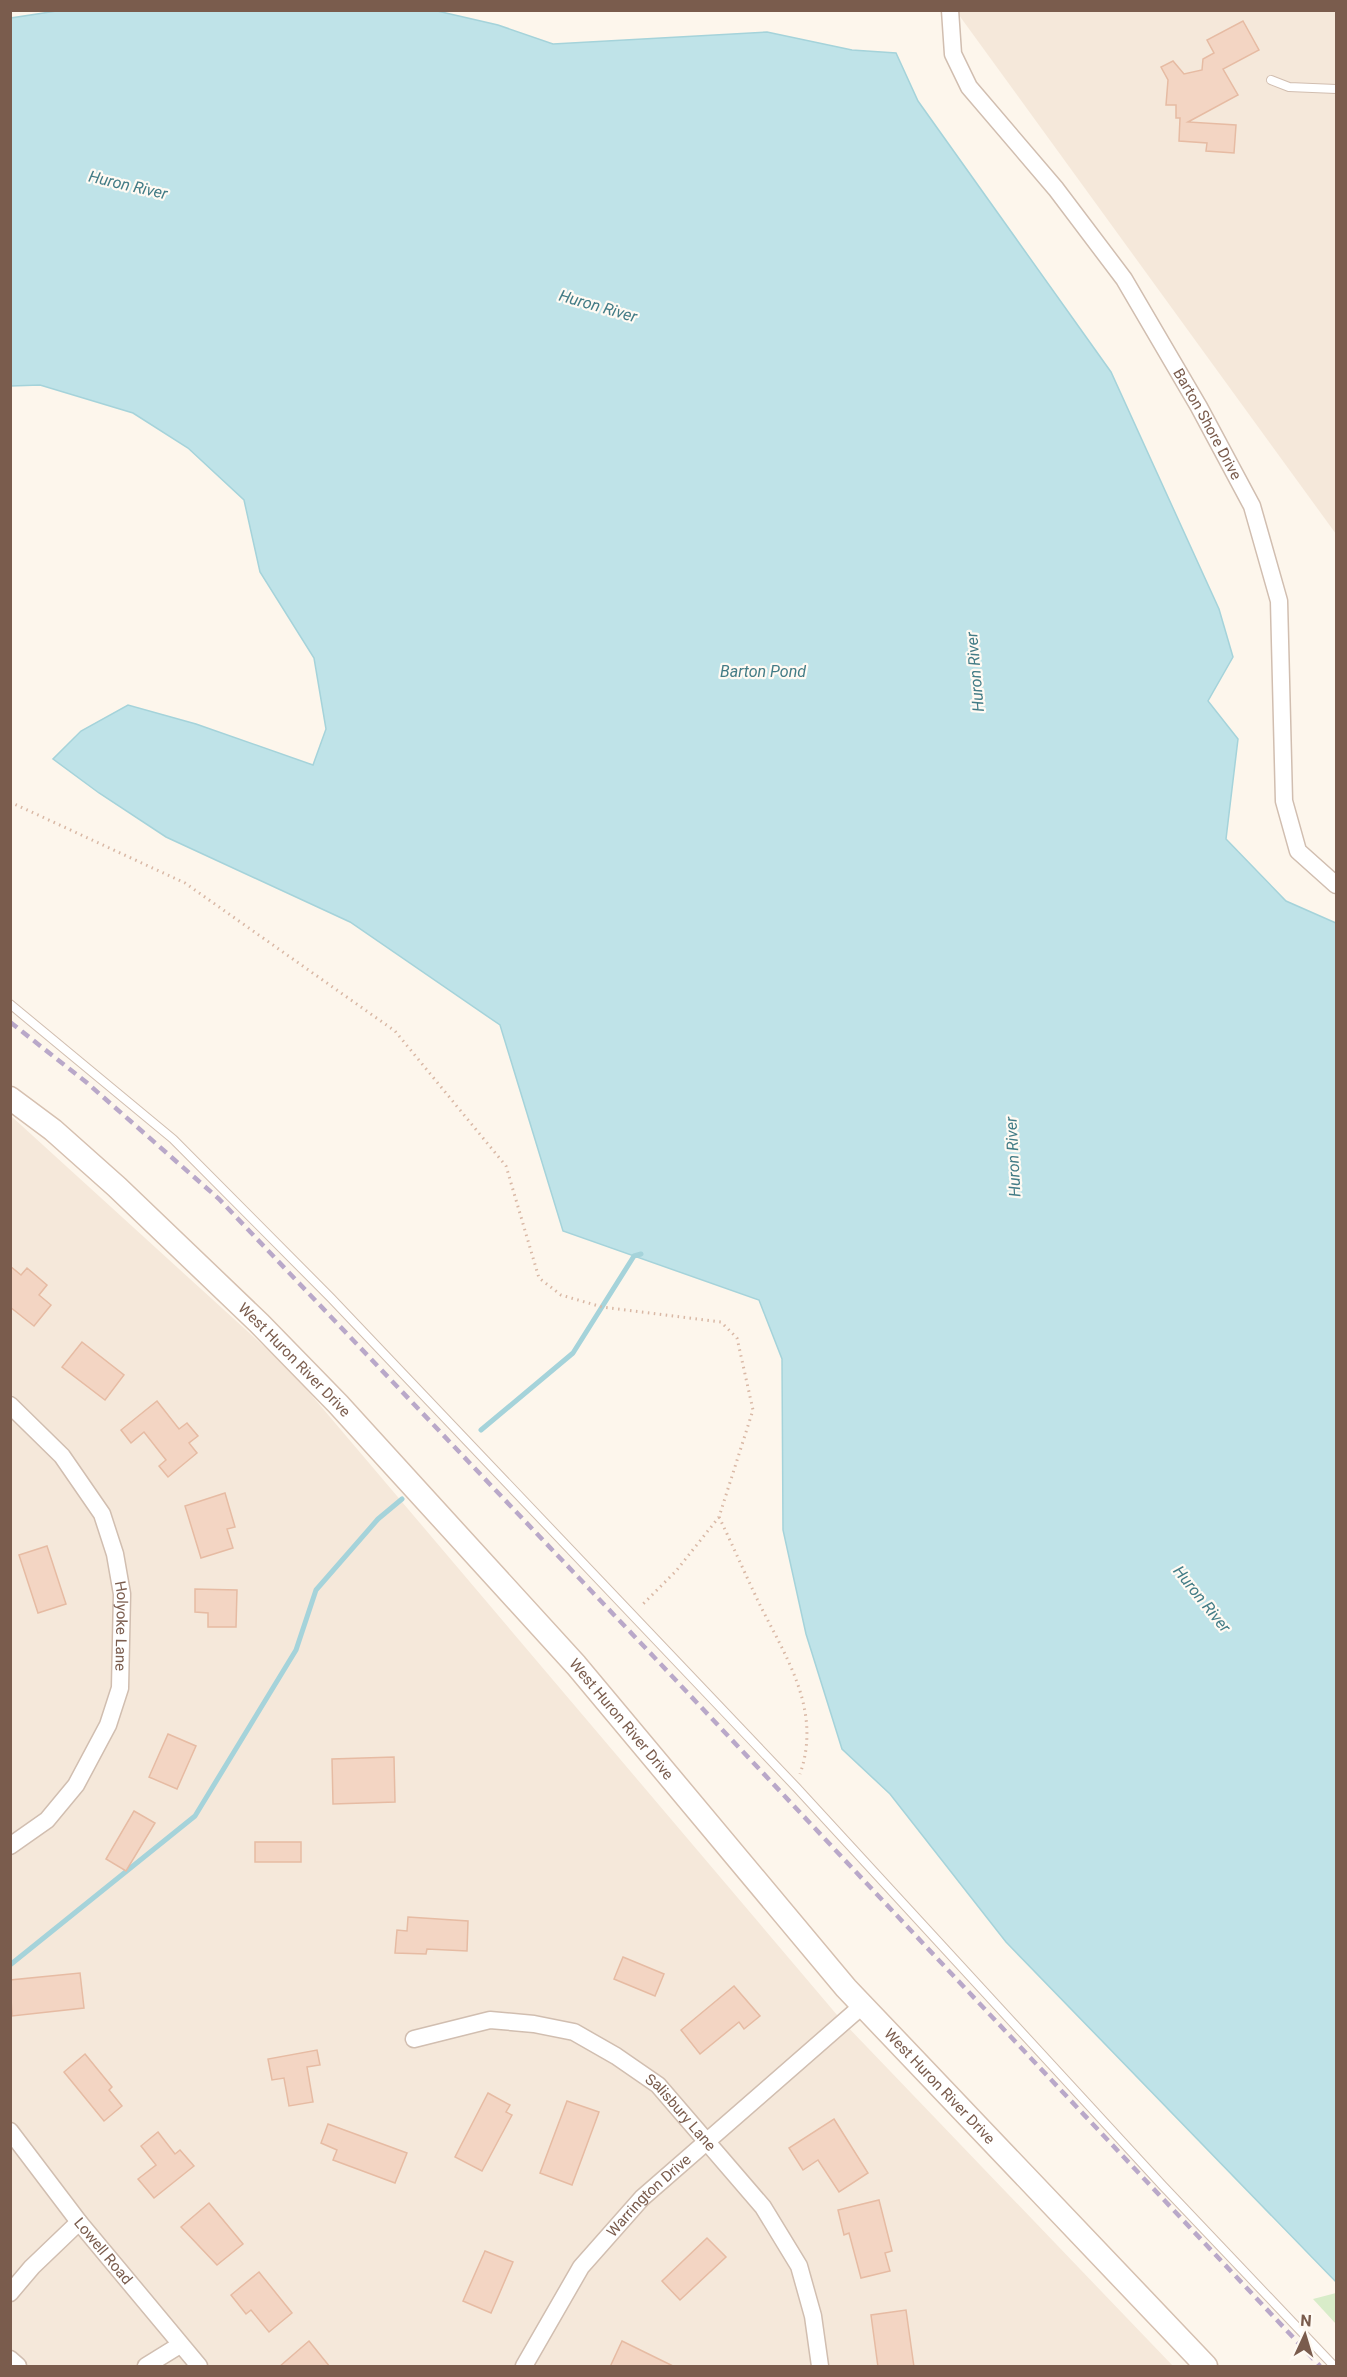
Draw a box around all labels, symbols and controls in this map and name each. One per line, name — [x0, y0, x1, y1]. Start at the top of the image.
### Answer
water label: Huron River — [87, 167, 170, 203]
water label: Huron River — [557, 286, 640, 326]
street label: Barton Shore Drive — [1169, 365, 1245, 483]
water label: Huron River — [962, 630, 988, 713]
water label: Barton Pond — [720, 662, 806, 681]
water label: Huron River — [1001, 1116, 1025, 1198]
street label: West Huron River Drive — [235, 1299, 354, 1421]
water label: Huron River — [1169, 1562, 1235, 1637]
street label: Holyoke Lane — [111, 1580, 131, 1671]
street label: West Huron River Drive — [566, 1655, 677, 1784]
street label: West Huron River Drive — [880, 2025, 999, 2148]
street label: Salisbury Lane — [642, 2070, 720, 2155]
street label: Warrington Drive — [603, 2150, 695, 2241]
street label: Lowell Road — [70, 2214, 136, 2288]
north arrow — [1275, 2305, 1335, 2365]
text: N — [1300, 2311, 1312, 2330]

